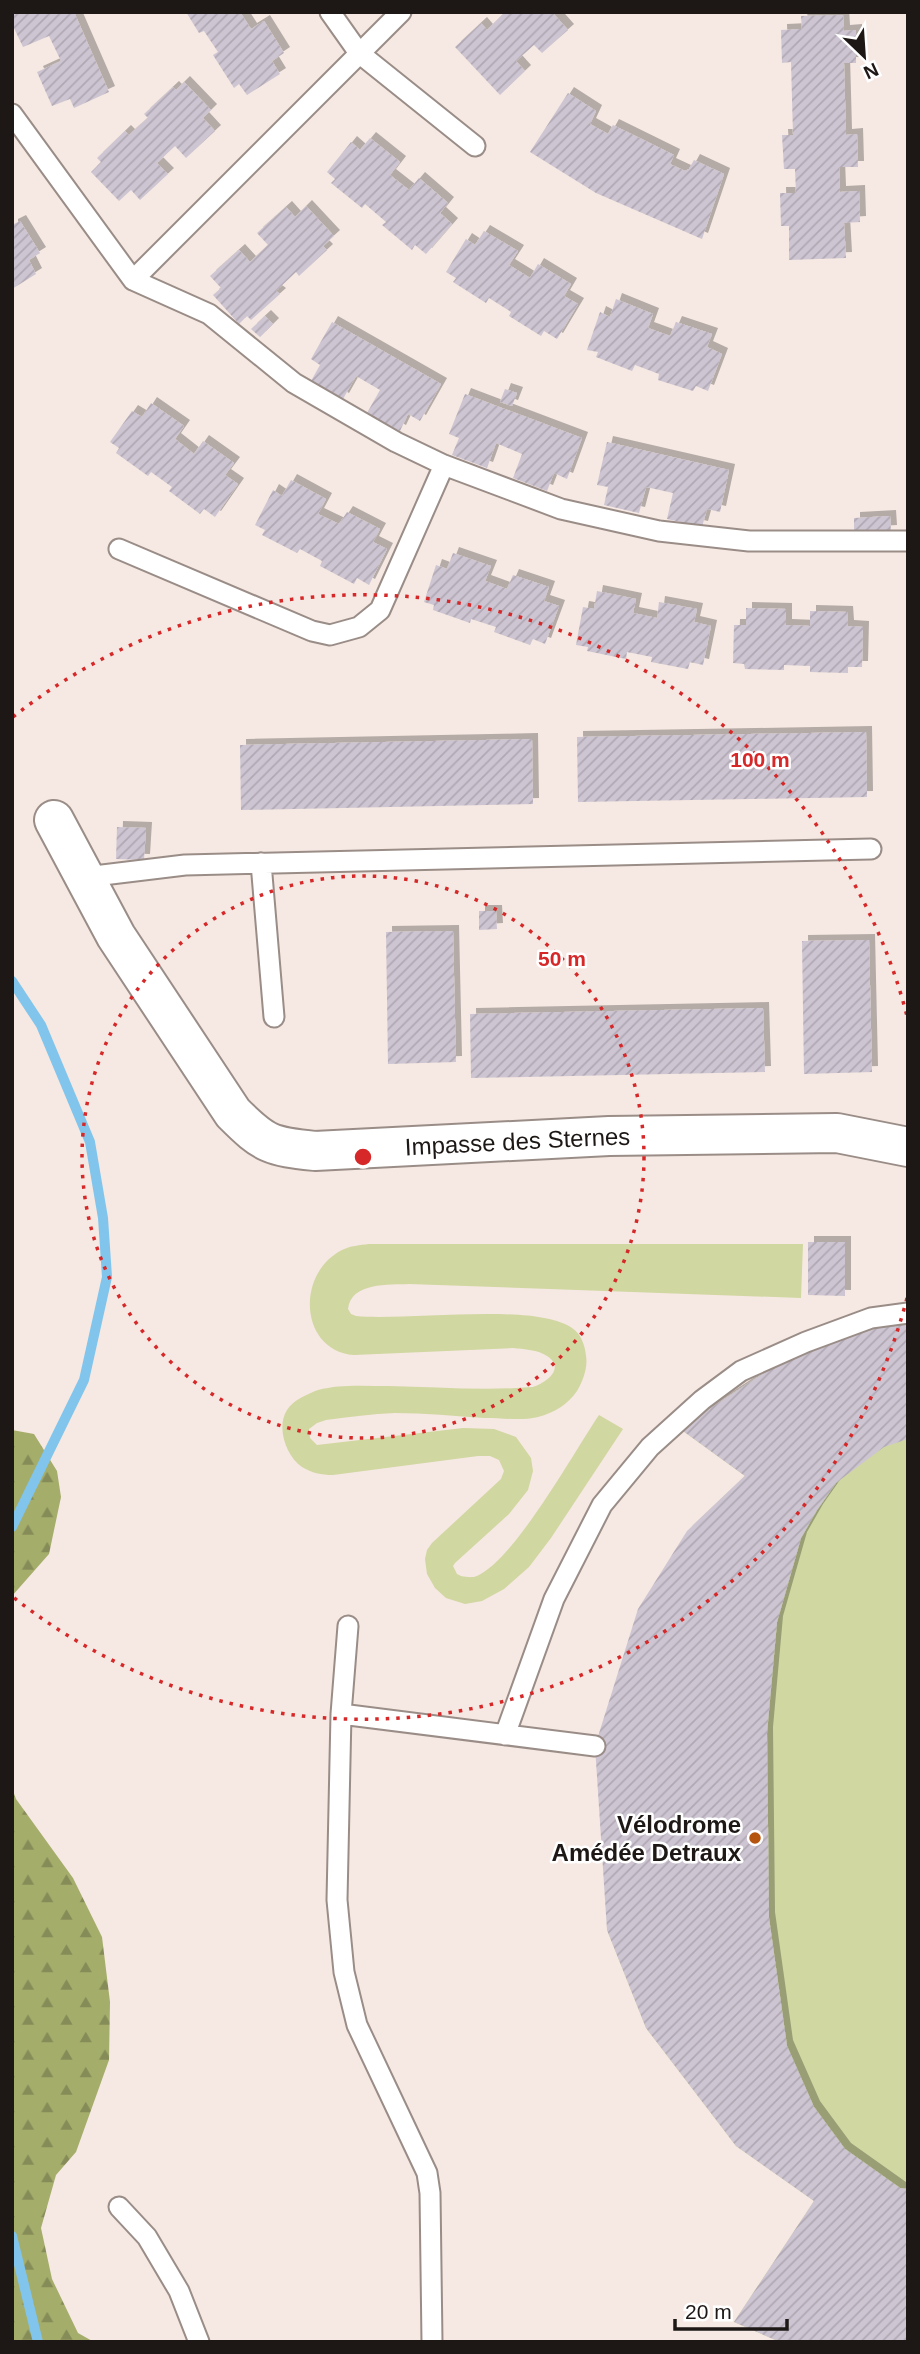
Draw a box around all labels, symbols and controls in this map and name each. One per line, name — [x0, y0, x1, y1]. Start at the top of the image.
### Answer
north arrow — [829, 21, 899, 91]
text: N — [860, 59, 882, 83]
text: 100 m — [730, 748, 790, 771]
text: 50 m — [538, 947, 586, 970]
street label: Impasse des Sternes — [404, 1122, 630, 1160]
centre of rings — [351, 1145, 375, 1169]
place label: Vélodrome Amédée Detraux — [552, 1811, 742, 1866]
marker: Vélodrome Amédée Detraux — [747, 1830, 763, 1846]
scale bar — [675, 2288, 787, 2332]
text: 20 m — [685, 2300, 732, 2323]

